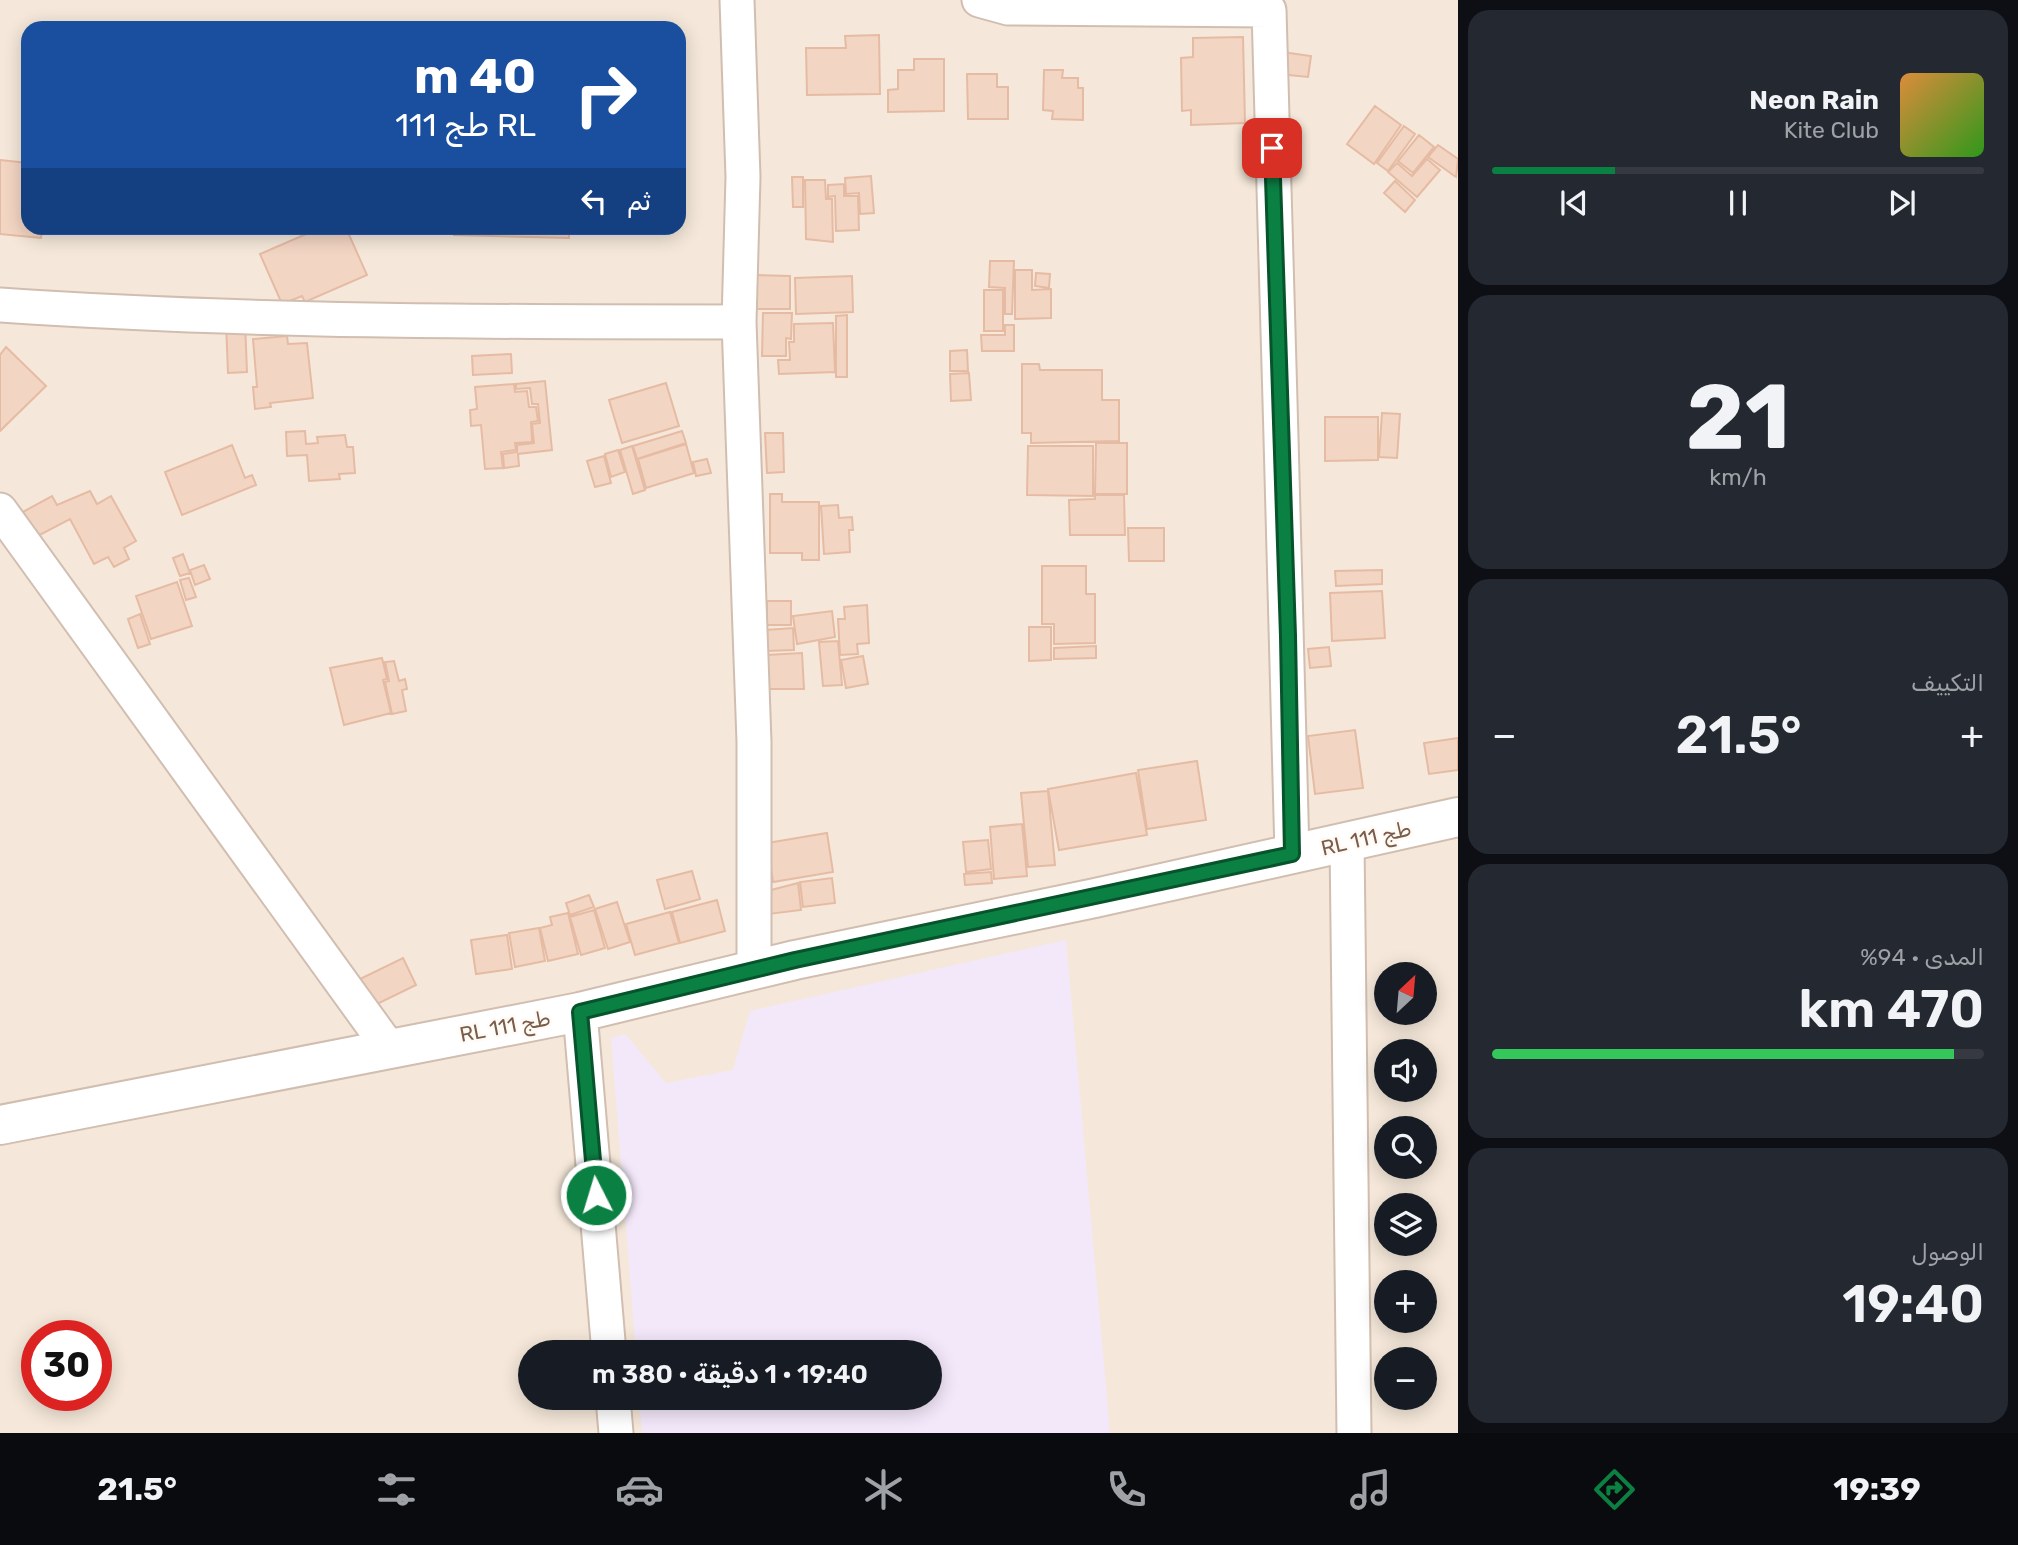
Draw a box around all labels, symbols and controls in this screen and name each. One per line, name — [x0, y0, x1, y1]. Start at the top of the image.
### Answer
text: 40 m — [414, 47, 536, 105]
icon: right — [560, 49, 651, 140]
text: Neon Rain — [1749, 85, 1879, 116]
text: RL طج 111 — [395, 106, 536, 144]
text: Kite Club — [1784, 116, 1879, 144]
pin — [1242, 118, 1302, 178]
icon: arrive — [1253, 129, 1291, 167]
icon: left — [575, 182, 613, 220]
icon: previous — [1555, 184, 1593, 222]
icon: pause — [1719, 184, 1757, 222]
icon: next — [1883, 184, 1921, 222]
text: ثم — [627, 186, 651, 217]
text: 21 — [1686, 363, 1790, 471]
text: km/h — [1709, 463, 1767, 491]
text: التكييف — [1911, 669, 1984, 697]
text: 21.5° — [1675, 704, 1802, 766]
text: − — [1492, 712, 1517, 758]
text: + — [1960, 712, 1984, 758]
street label: RL طج 111 — [1318, 815, 1414, 862]
text: المدى · 94% — [1860, 943, 1984, 971]
north arrow — [1374, 962, 1437, 1026]
map controls — [1374, 962, 1437, 1410]
text: 470 km — [1798, 978, 1984, 1040]
street label: RL طج 111 — [458, 1005, 553, 1049]
button: sound — [1374, 1039, 1437, 1102]
button: search — [1374, 1116, 1437, 1179]
position arrow — [559, 1158, 633, 1232]
button: layers — [1374, 1193, 1437, 1256]
text: الوصول — [1912, 1238, 1984, 1266]
button: + — [1374, 1270, 1437, 1333]
text: 19:40 — [1842, 1273, 1984, 1335]
speed limit sign: 30 — [21, 1320, 112, 1411]
button: − — [1374, 1347, 1437, 1410]
text: 19:40 · 1 دقيقة · 380 m — [592, 1359, 868, 1390]
icon: filters — [372, 1465, 421, 1514]
icon: car — [615, 1465, 664, 1514]
icon: climate — [859, 1465, 908, 1514]
icon: phone — [1102, 1465, 1151, 1514]
icon: music — [1346, 1465, 1395, 1514]
icon: directions — [1590, 1465, 1639, 1514]
text: 21.5° — [97, 1470, 177, 1508]
text: 19:39 — [1833, 1470, 1921, 1508]

